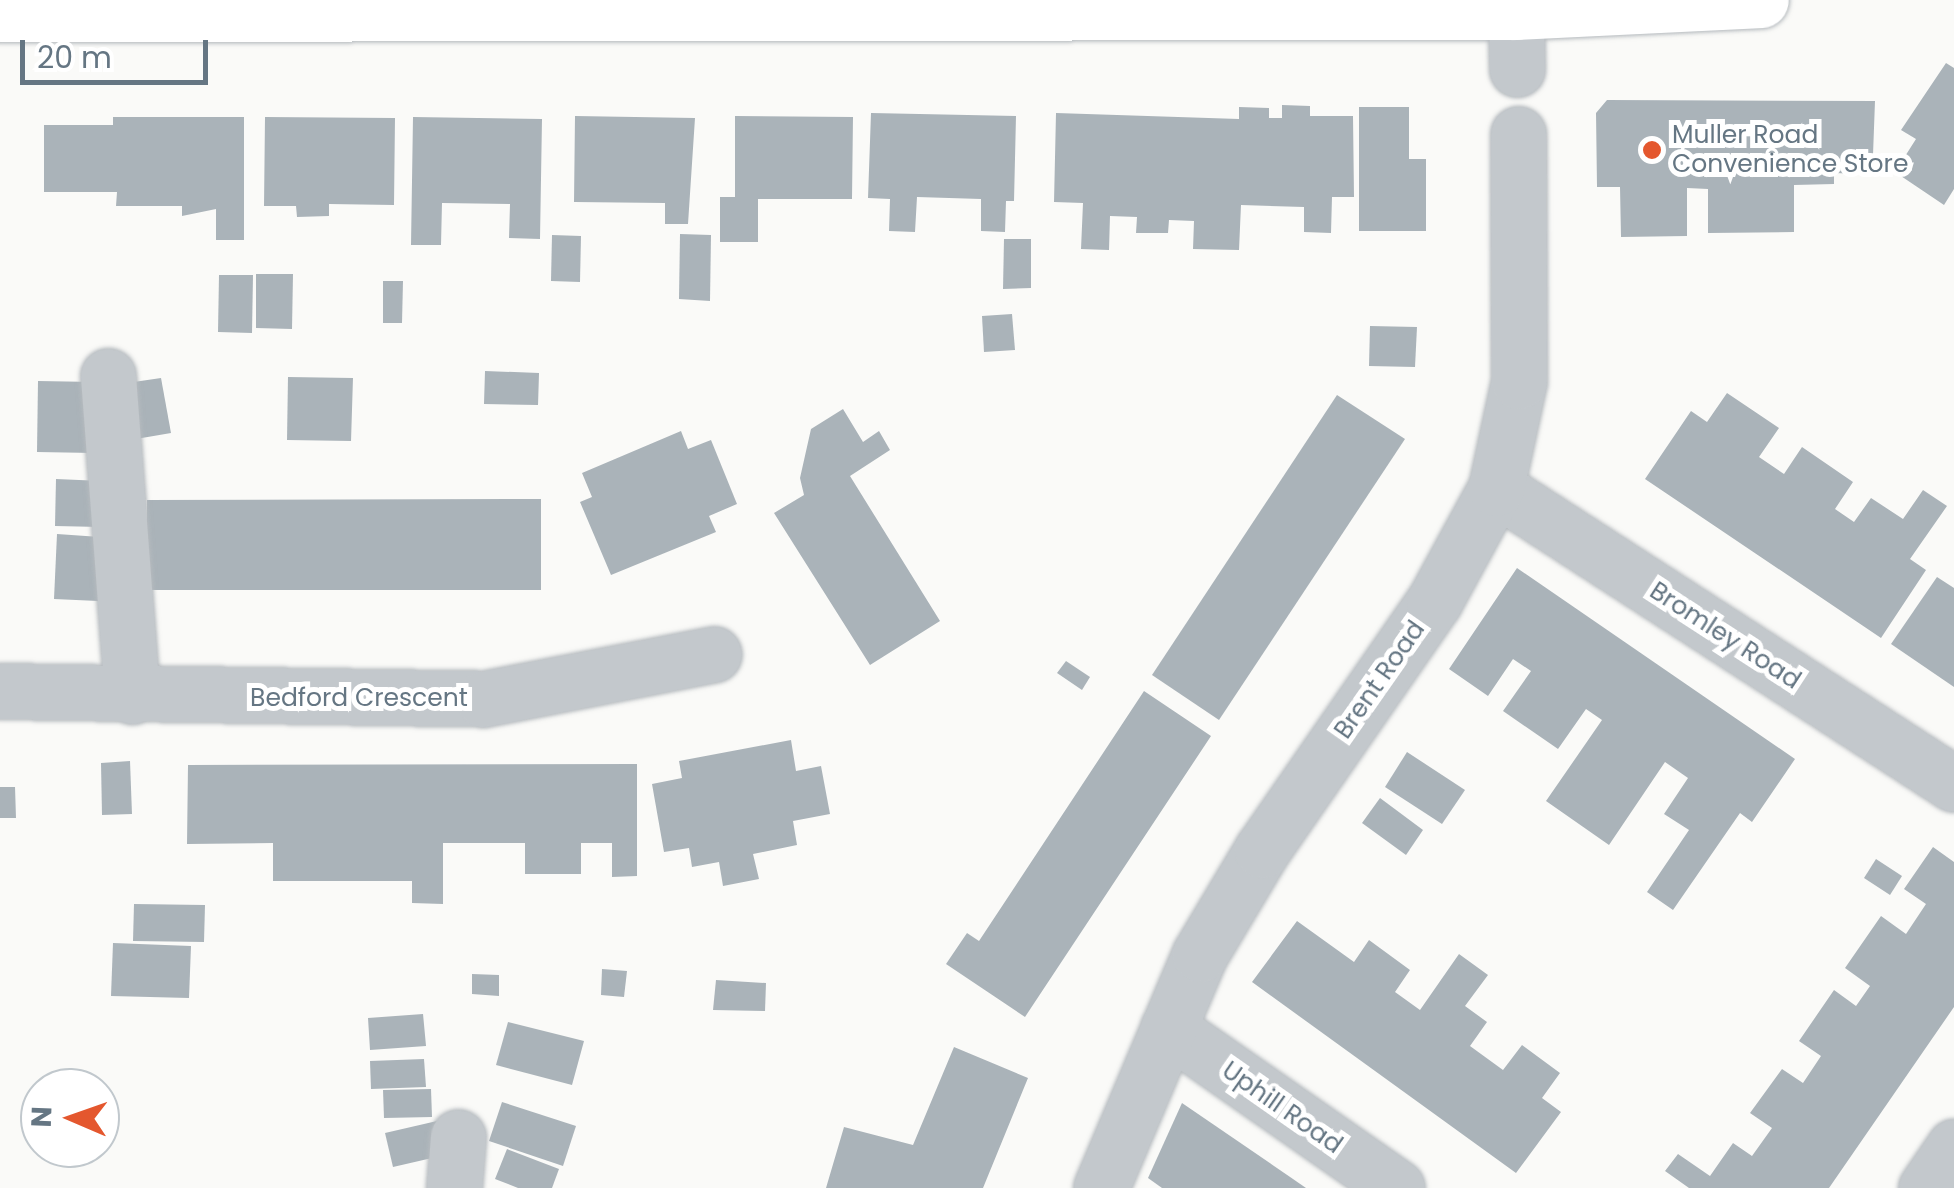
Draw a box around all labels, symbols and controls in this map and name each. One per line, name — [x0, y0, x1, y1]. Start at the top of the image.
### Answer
scale bar — [25, 20, 212, 82]
text: 20 m — [37, 36, 112, 79]
place label: Muller Road Convenience Store — [1672, 121, 1908, 180]
marker: Muller Road Convenience Store — [1641, 139, 1663, 161]
street label: Bromley Road — [1644, 576, 1806, 696]
street label: Brent Road — [1328, 615, 1432, 745]
street label: Bedford Crescent — [250, 683, 468, 713]
street label: Uphill Road — [1216, 1056, 1348, 1160]
north arrow — [20, 1068, 120, 1168]
text: N — [22, 1106, 61, 1128]

